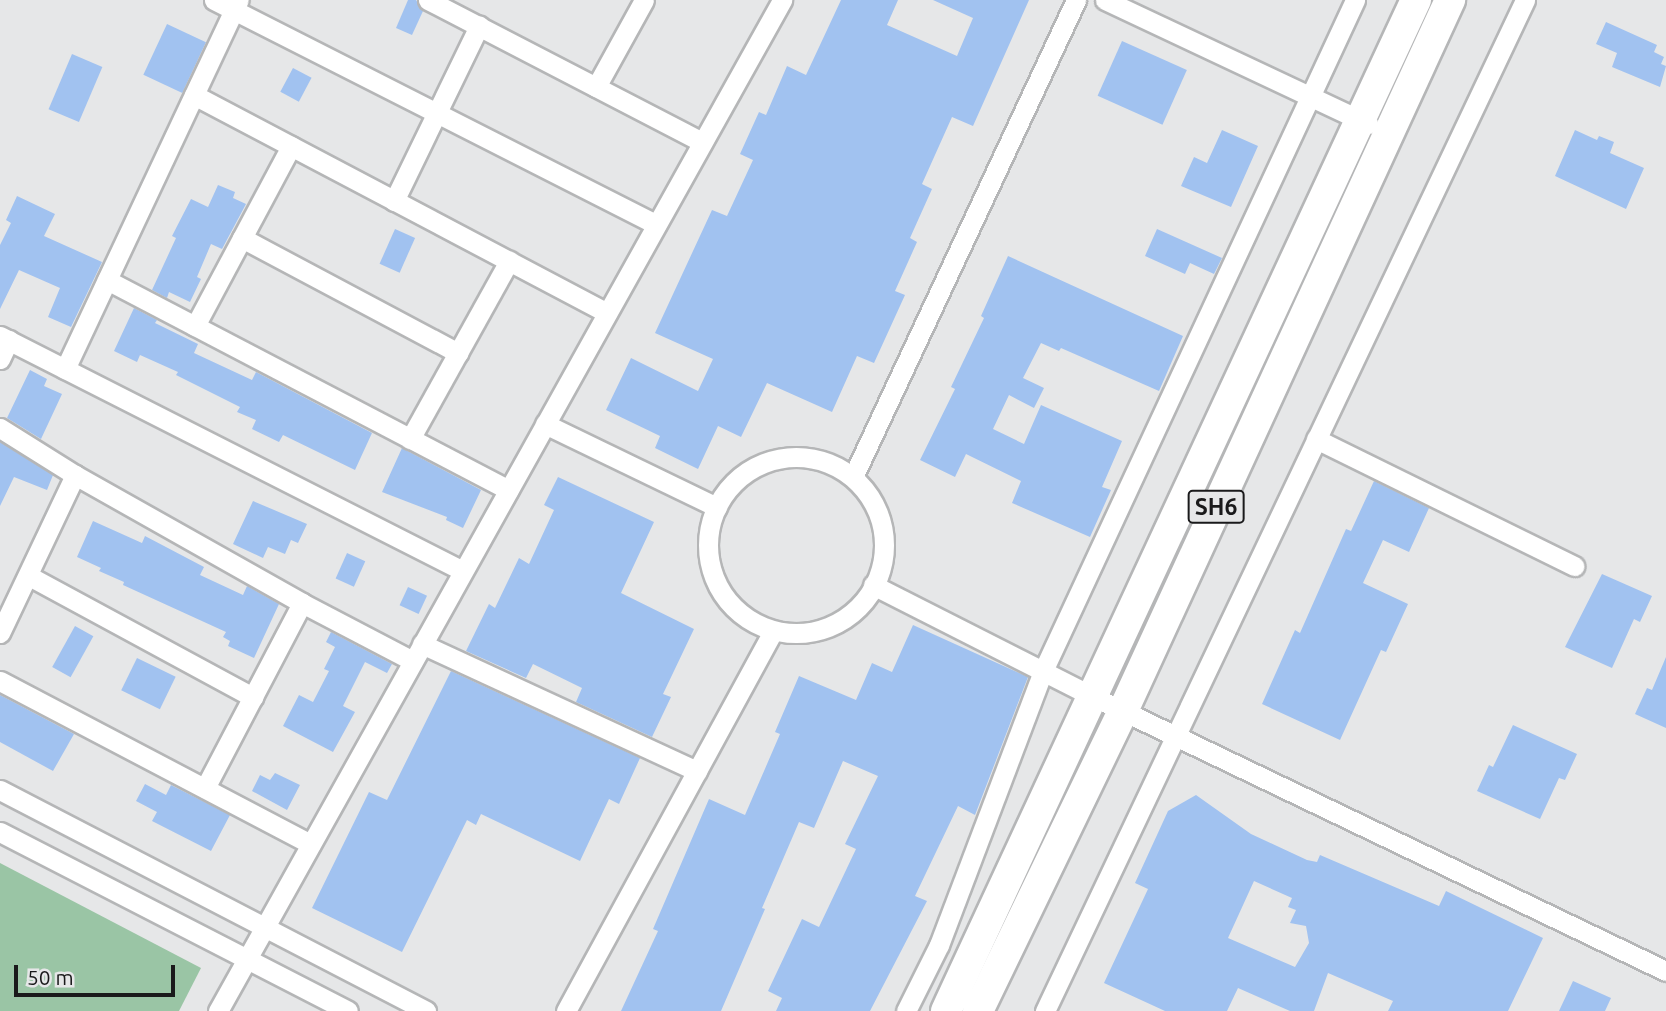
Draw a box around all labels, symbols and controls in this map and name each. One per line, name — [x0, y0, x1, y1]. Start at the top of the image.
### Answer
road number: SH6 — [1186, 488, 1246, 526]
scale bar — [18, 951, 178, 995]
text: 50 m — [27, 965, 74, 989]

